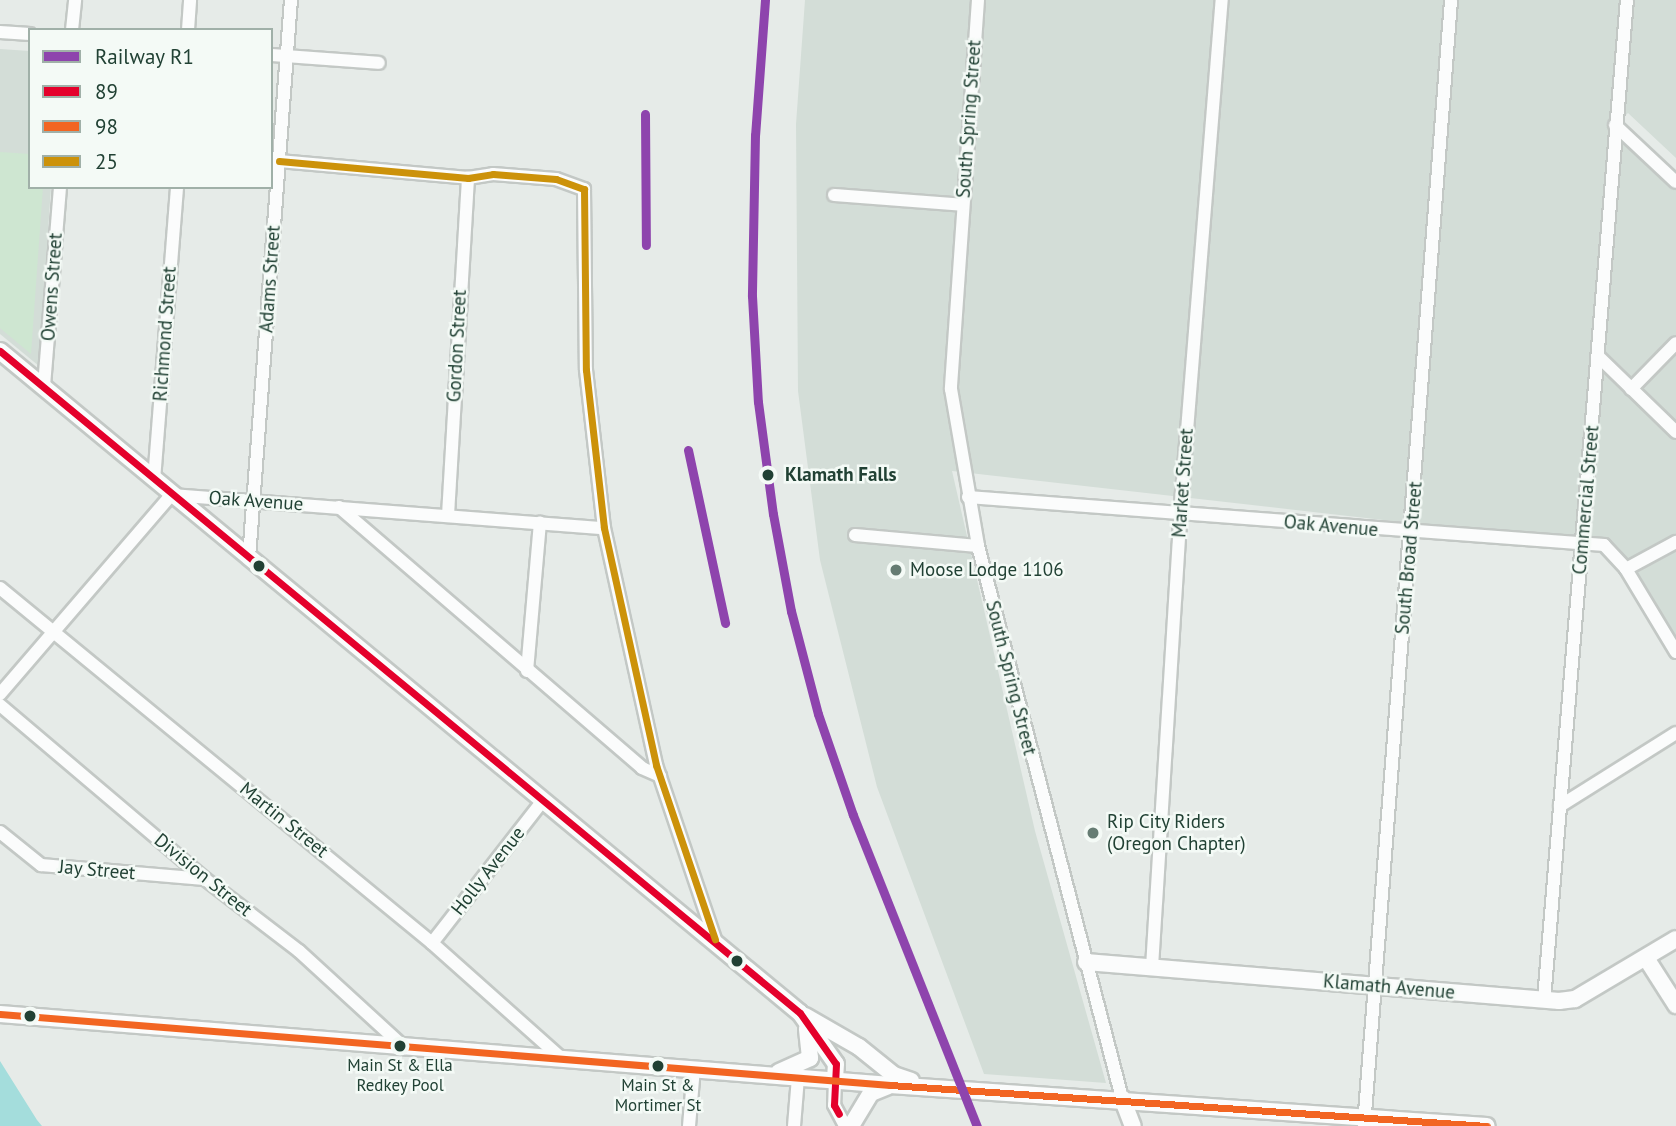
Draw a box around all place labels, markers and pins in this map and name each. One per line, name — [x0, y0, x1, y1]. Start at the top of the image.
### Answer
marker: Klamath Falls — [757, 464, 779, 486]
place label: Klamath Falls — [785, 464, 897, 486]
unlabelled marker — [252, 559, 266, 573]
place label: Moose Lodge 1106 — [910, 559, 1064, 581]
marker: Moose Lodge 1106 — [888, 562, 904, 578]
place label: Rip City Riders (Oregon Chapter) — [1107, 811, 1246, 855]
marker: Rip City Riders (Oregon Chapter) — [1085, 825, 1101, 841]
unlabelled marker — [730, 954, 744, 968]
unlabelled marker — [23, 1009, 37, 1023]
marker: Main St & Ella Redkey Pool — [393, 1039, 407, 1053]
place label: Main St & Ella Redkey Pool — [347, 1056, 453, 1096]
marker: Main St & Mortimer St — [651, 1059, 665, 1073]
place label: Main St & Mortimer St — [615, 1076, 701, 1116]

